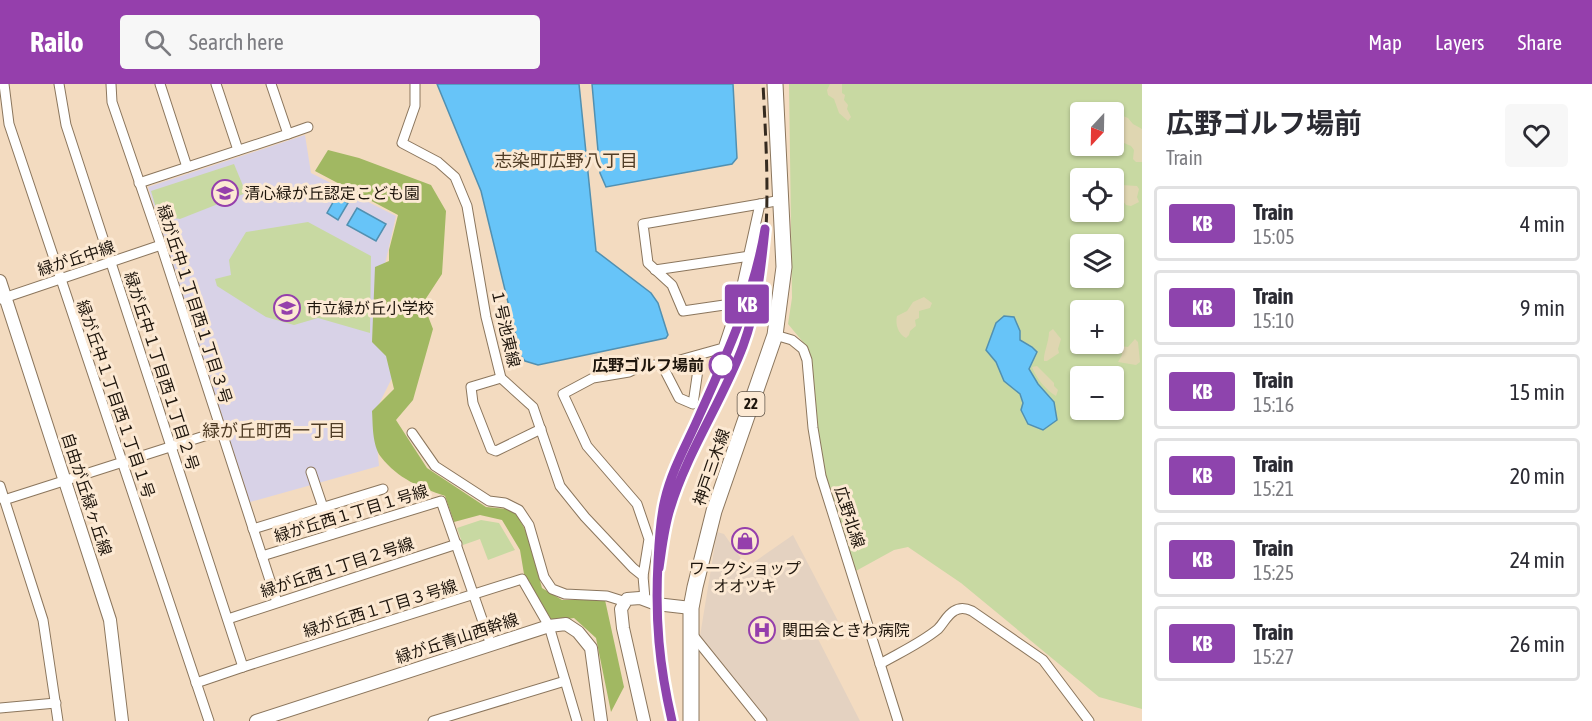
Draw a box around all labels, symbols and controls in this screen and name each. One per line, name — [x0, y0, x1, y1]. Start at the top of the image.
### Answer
search box — [120, 15, 540, 69]
text: Railo — [30, 26, 84, 58]
icon: search — [141, 26, 174, 59]
text: Search here — [189, 29, 284, 55]
text: Map — [1368, 30, 1402, 54]
text: Layers — [1435, 30, 1485, 54]
text: Share — [1518, 30, 1562, 54]
north arrow — [1070, 102, 1124, 156]
map controls — [1070, 102, 1124, 420]
button: heart — [1505, 104, 1568, 167]
text: 広野ゴルフ場前 — [1166, 107, 1362, 139]
text: Train — [1166, 146, 1203, 169]
district label: 志染町広野八丁目 — [494, 150, 638, 171]
button: locate — [1070, 168, 1124, 222]
school or university icon: 清心緑が丘認定こども園 — [210, 178, 240, 208]
place label: 清心緑が丘認定こども園 — [244, 184, 420, 202]
text: Train — [1253, 199, 1293, 225]
street label: 緑が丘中１丁目西１丁目３号 — [154, 202, 236, 406]
text: KB — [1192, 211, 1212, 235]
text: 4 min — [1520, 211, 1565, 237]
text: 15:05 — [1253, 225, 1295, 248]
button: layers — [1070, 234, 1124, 288]
street label: 緑が丘中線 — [35, 237, 117, 279]
street label: 緑が丘中１丁目西１丁目２号 — [121, 269, 203, 473]
text: Train — [1253, 283, 1293, 309]
line badge: KB — [720, 284, 774, 324]
street label: １号池東線 — [488, 287, 524, 369]
text: KB — [737, 292, 757, 316]
school or university icon: 市立緑が丘小学校 — [272, 293, 302, 323]
text: KB — [1192, 295, 1212, 319]
text: 9 min — [1520, 295, 1565, 321]
street label: 緑が丘中１丁目西１丁目１号 — [74, 298, 158, 500]
place label: 市立緑が丘小学校 — [306, 299, 434, 317]
button: + — [1070, 300, 1124, 354]
text: 15:10 — [1253, 309, 1294, 332]
marker: 広野ゴルフ場前 — [709, 352, 735, 378]
place label: 広野ゴルフ場前 — [592, 356, 704, 374]
button: − — [1070, 366, 1124, 420]
text: Train — [1253, 367, 1293, 393]
text: KB — [1192, 379, 1212, 403]
text: 15 min — [1510, 379, 1565, 405]
road number: 22 — [738, 392, 764, 416]
text: 15:16 — [1253, 393, 1294, 416]
district label: 緑が丘町西一丁目 — [202, 420, 346, 441]
street label: 神戸三木線 — [689, 426, 733, 508]
street label: 自由が丘緑ヶ丘線 — [59, 430, 115, 558]
text: Train — [1253, 451, 1293, 477]
text: KB — [1192, 463, 1212, 487]
text: 20 min — [1510, 463, 1565, 489]
text: 15:21 — [1253, 477, 1294, 500]
street label: 緑が丘西１丁目１号線 — [272, 481, 430, 545]
street label: 広野北線 — [832, 484, 868, 550]
shop icon: ワークショップ オオツキ — [730, 526, 760, 556]
street label: 緑が丘西１丁目２号線 — [258, 534, 416, 600]
text: Train — [1253, 535, 1293, 561]
text: KB — [1192, 547, 1212, 571]
text: 24 min — [1510, 547, 1565, 573]
place label: ワークショップ オオツキ — [689, 559, 801, 595]
text: 15:25 — [1253, 561, 1294, 584]
street label: 緑が丘西１丁目３号線 — [301, 576, 459, 640]
street label: 緑が丘青山西幹線 — [393, 610, 521, 666]
hospital icon: 関田会ときわ病院 — [747, 615, 777, 645]
text: Train — [1253, 619, 1293, 645]
place label: 関田会ときわ病院 — [782, 621, 910, 639]
text: KB — [1192, 631, 1212, 655]
text: 26 min — [1510, 631, 1565, 657]
text: 15:27 — [1253, 645, 1294, 668]

